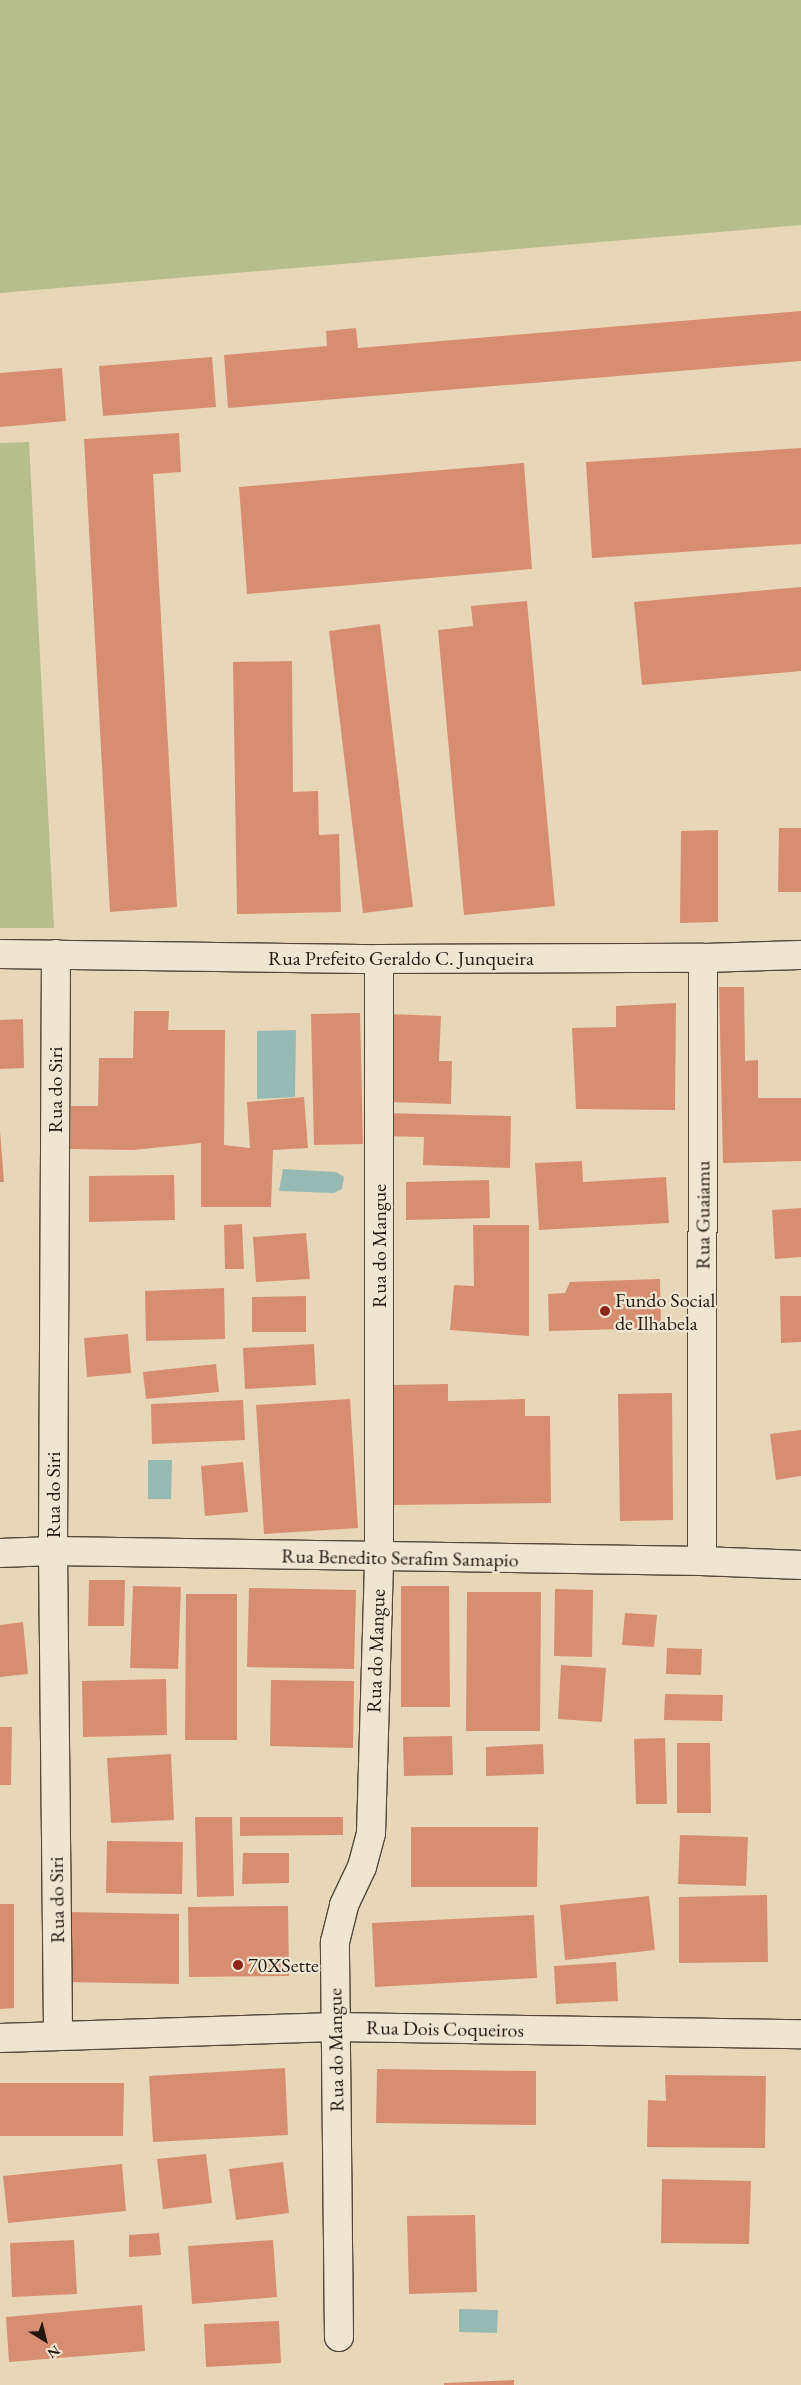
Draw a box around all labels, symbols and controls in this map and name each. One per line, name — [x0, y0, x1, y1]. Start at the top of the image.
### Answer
street label: Rua Prefeito Geraldo C. Junqueira — [268, 946, 534, 970]
street label: Rua do Siri — [43, 1047, 67, 1133]
street label: Rua Guaiamu — [691, 1161, 715, 1269]
street label: Rua do Mangue — [367, 1184, 391, 1308]
place label: Fundo Social de Ilhabela — [615, 1288, 715, 1335]
marker: Fundo Social de Ilhabela — [599, 1305, 611, 1317]
street label: Rua do Siri — [41, 1452, 65, 1538]
street label: Rua Benedito Serafim Samapio — [281, 1544, 519, 1572]
street label: Rua do Mangue — [362, 1589, 390, 1713]
street label: Rua do Siri — [44, 1857, 70, 1943]
place label: 70XSette — [248, 1953, 319, 1977]
marker: 70XSette — [232, 1959, 244, 1971]
street label: Rua do Mangue — [323, 1988, 349, 2112]
street label: Rua Dois Coqueiros — [366, 2016, 524, 2042]
north arrow — [20, 2315, 70, 2365]
text: N — [44, 2342, 64, 2363]

